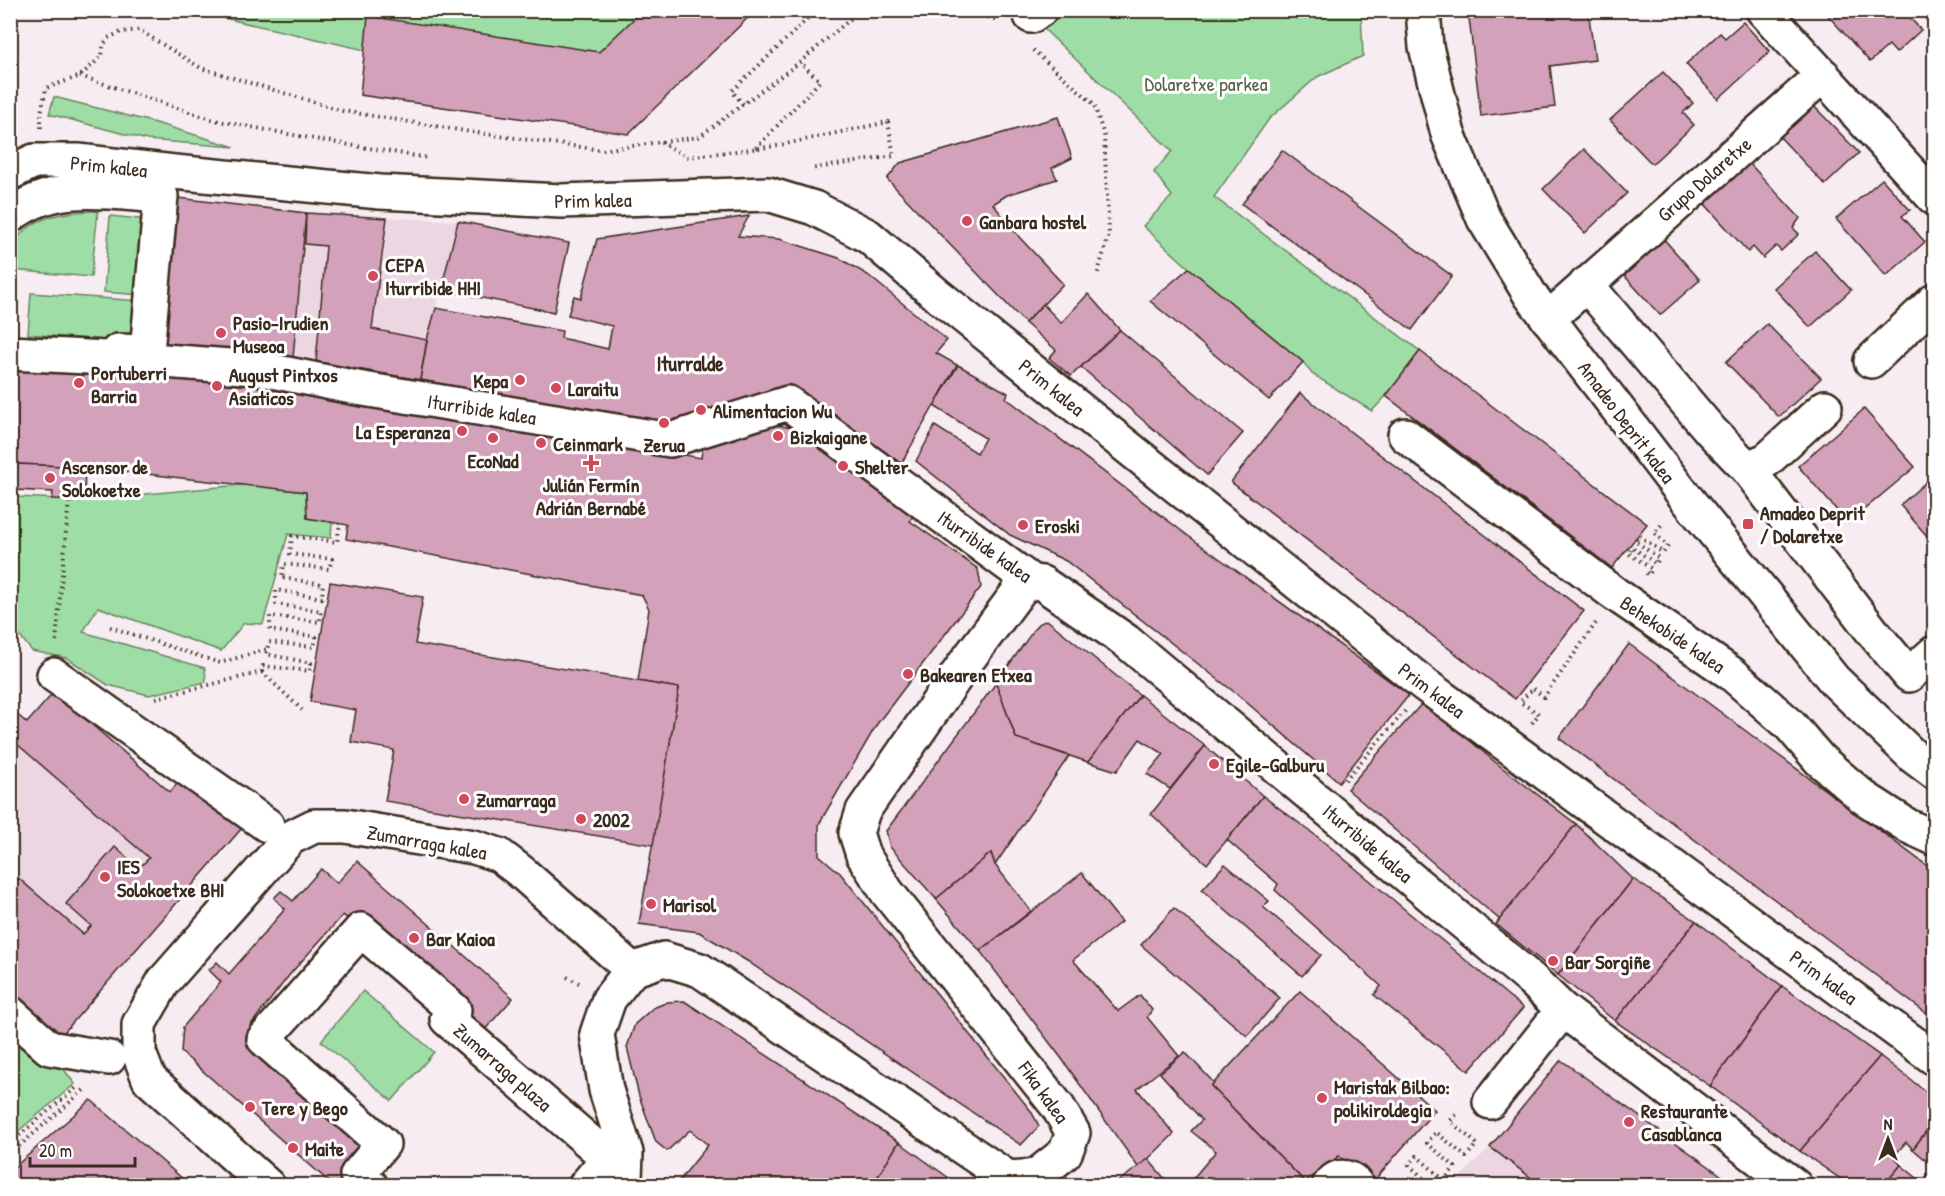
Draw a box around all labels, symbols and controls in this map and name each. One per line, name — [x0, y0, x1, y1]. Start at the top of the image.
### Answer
park label: Dolaretxe parkea — [1145, 70, 1268, 97]
street label: Grupo Dolaretxe — [1651, 131, 1757, 227]
street label: Prim kalea — [69, 149, 149, 183]
street label: Prim kalea — [554, 186, 632, 214]
place label: Ganbara hostel — [979, 208, 1087, 235]
marker: Ganbara hostel — [960, 214, 974, 228]
place label: CEPA Iturribide HHI — [385, 251, 481, 301]
marker: CEPA Iturribide HHI — [366, 269, 380, 283]
place label: Pasio-Irudien Museoa — [233, 309, 328, 359]
marker: Pasio-Irudien Museoa — [214, 326, 228, 340]
district label: Iturralde — [656, 349, 724, 378]
street label: Prim kalea — [1013, 352, 1091, 422]
street label: Amadeo Deprit kalea — [1572, 355, 1682, 489]
place label: Portuberri Barria — [91, 359, 167, 409]
place label: August Pintxos Asiaticos — [229, 361, 338, 411]
place label: Kepa — [473, 367, 508, 395]
marker: Kepa — [513, 373, 527, 387]
place label: Laraitu — [568, 375, 619, 402]
marker: Portuberri Barria — [72, 376, 86, 390]
marker: August Pintxos Asiaticos — [210, 379, 224, 393]
marker: Laraitu — [549, 381, 563, 395]
street label: Iturribide kalea — [426, 387, 538, 431]
place label: Alimentacion Wu — [713, 397, 833, 424]
marker: Alimentacion Wu — [694, 403, 708, 417]
marker: Zerua — [657, 416, 671, 430]
place label: La Esperanza — [356, 418, 450, 446]
place label: Bizkaigane — [790, 423, 868, 451]
marker: La Esperanza — [455, 424, 469, 438]
marker: Bizkaigane — [771, 429, 785, 443]
place label: Ceinmark — [553, 430, 624, 457]
marker: EcoNad — [486, 431, 500, 445]
place label: Zerua — [643, 431, 685, 458]
marker: Ceinmark — [534, 436, 548, 450]
place label: EcoNad — [468, 447, 519, 474]
place label: Ascensor de Solokoetxe — [62, 453, 148, 503]
place label: Shelter — [855, 453, 909, 480]
marker: Julián Fermín Adrián Bernabé — [584, 456, 598, 470]
marker: Shelter — [836, 459, 850, 473]
marker: Ascensor de Solokoetxe — [43, 471, 57, 485]
place label: Julián Fermín Adrián Bernabé — [536, 471, 646, 521]
place label: Amadeo Deprit / Dolaretxe — [1760, 499, 1866, 549]
street label: Iturribide kalea — [932, 503, 1038, 589]
place label: Eroski — [1035, 512, 1080, 539]
marker: Amadeo Deprit / Dolaretxe — [1741, 517, 1755, 531]
marker: Eroski — [1016, 518, 1030, 532]
street label: Behekobide kalea — [1615, 589, 1731, 679]
street label: Prim kalea — [1393, 656, 1471, 724]
place label: Bakearen Etxea — [920, 661, 1032, 688]
marker: Bakearen Etxea — [901, 667, 915, 681]
place label: Egile-Galburu — [1226, 751, 1325, 779]
marker: Egile-Galburu — [1207, 757, 1221, 771]
place label: Zumarraga — [476, 786, 556, 814]
marker: Zumarraga — [457, 792, 471, 806]
street label: Iturribide kalea — [1317, 797, 1419, 889]
place label: 2002 — [593, 806, 630, 833]
marker: 2002 — [574, 812, 588, 826]
street label: Zumarraga kalea — [365, 818, 489, 866]
place label: IES Solokoetxe BHI — [117, 853, 225, 903]
marker: IES Solokoetxe BHI — [98, 870, 112, 884]
place label: Marisol — [663, 891, 717, 918]
marker: Marisol — [644, 897, 658, 911]
place label: Bar Kaioa — [426, 925, 495, 952]
marker: Bar Kaioa — [407, 931, 421, 945]
street label: Prim kalea — [1785, 943, 1863, 1011]
place label: Bar Sorgiñe — [1565, 948, 1651, 976]
marker: Bar Sorgiñe — [1546, 954, 1560, 968]
street label: Zumarraga plaza — [448, 1017, 558, 1117]
street label: Fika kalea — [1012, 1055, 1076, 1128]
place label: Maristak Bilbao: polikiroldegia — [1334, 1073, 1450, 1124]
marker: Maristak Bilbao: polikiroldegia — [1315, 1091, 1329, 1105]
place label: Tere y Bego — [261, 1094, 348, 1122]
place label: Restaurante Casablanca — [1641, 1097, 1728, 1147]
marker: Tere y Bego — [243, 1100, 257, 1114]
north arrow — [1858, 1109, 1918, 1169]
text: N — [1884, 1113, 1893, 1135]
marker: Restaurante Casablanca — [1622, 1115, 1636, 1129]
scale bar — [30, 1130, 135, 1168]
place label: Maite — [305, 1135, 344, 1162]
text: 20 m — [39, 1138, 72, 1163]
marker: Maite — [286, 1141, 300, 1155]

